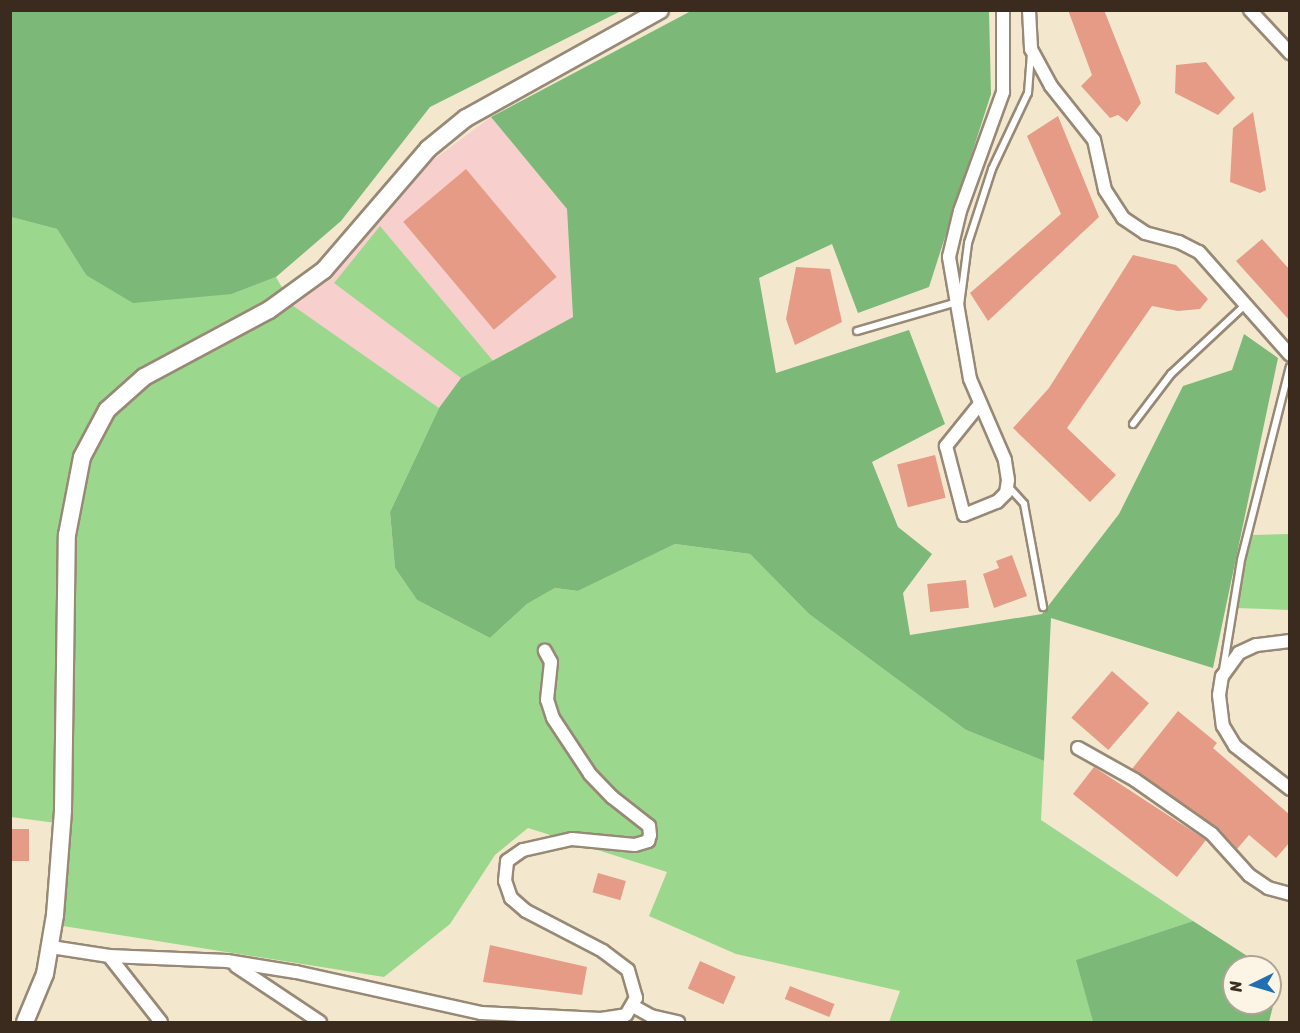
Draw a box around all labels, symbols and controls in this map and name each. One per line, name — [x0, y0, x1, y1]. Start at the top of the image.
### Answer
north arrow — [1222, 955, 1282, 1015]
text: N — [1221, 980, 1250, 993]

